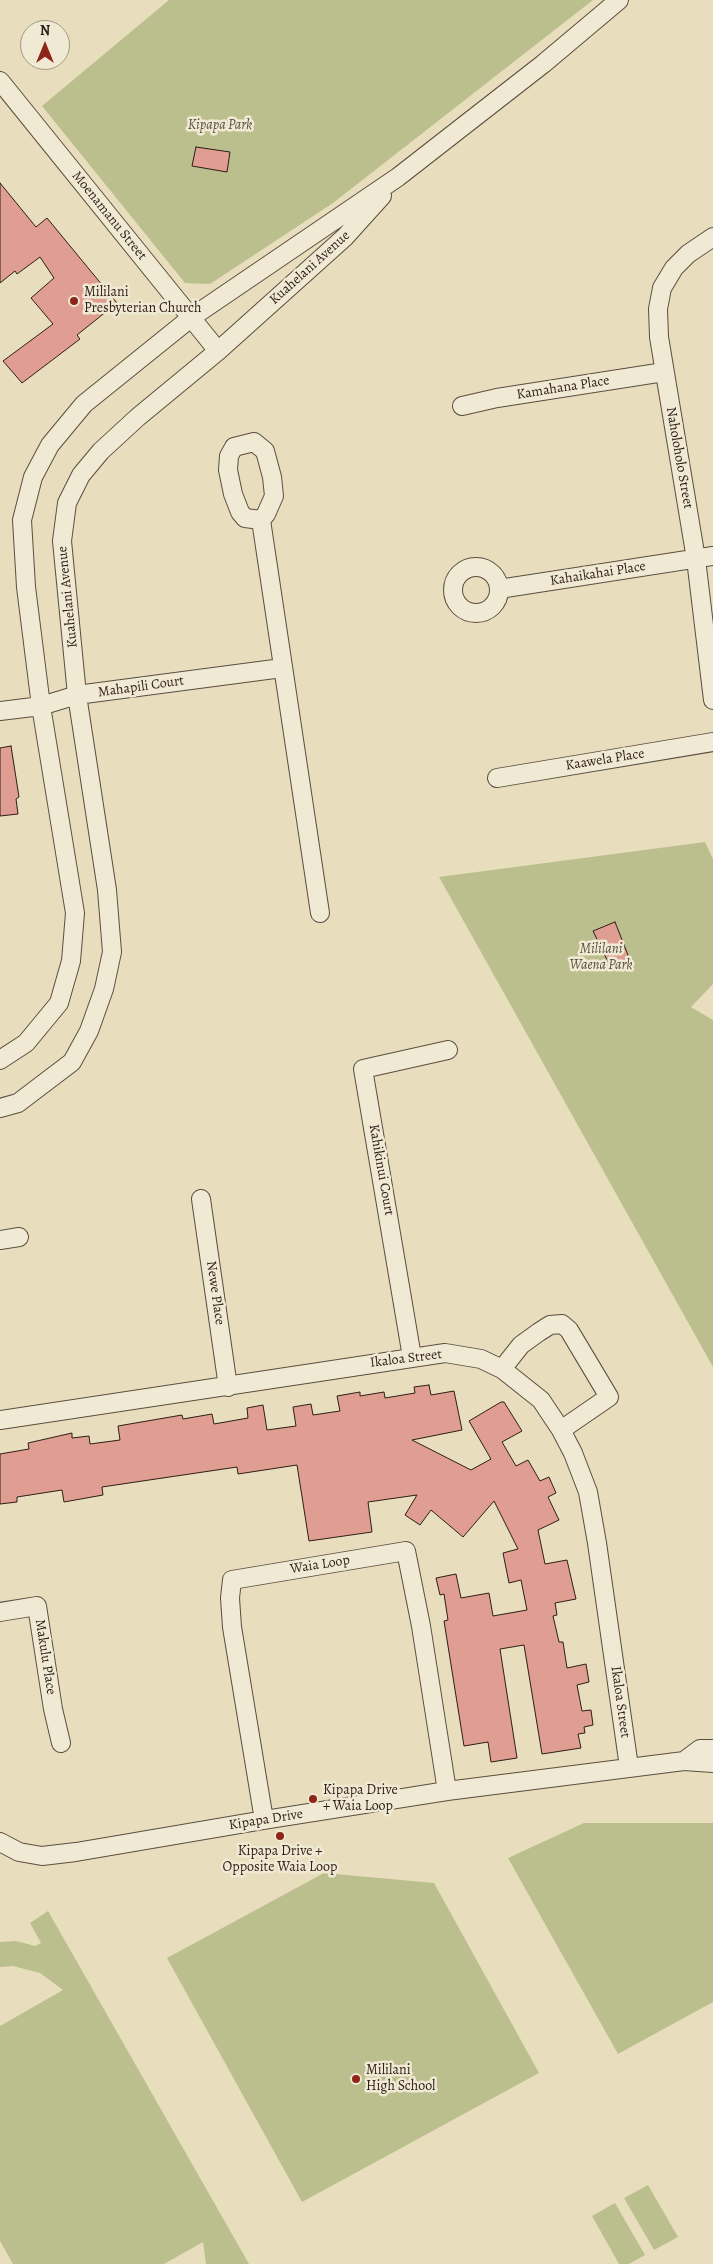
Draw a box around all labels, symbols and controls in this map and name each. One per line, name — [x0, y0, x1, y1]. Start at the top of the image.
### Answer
north arrow — [20, 20, 70, 70]
text: N — [40, 21, 50, 40]
park label: Kipapa Park — [188, 118, 252, 134]
street label: Moenamanu Street — [68, 168, 150, 264]
street label: Kuahelani Avenue — [266, 228, 354, 308]
place label: Mililani Presbyterian Church — [84, 285, 201, 318]
marker: Mililani Presbyterian Church — [68, 295, 80, 307]
street label: Kamahana Place — [515, 372, 611, 404]
street label: Naholoholo Street — [662, 406, 696, 510]
street label: Kuahelani Avenue — [54, 545, 82, 649]
street label: Kahaikahai Place — [549, 558, 647, 590]
street label: Mahapili Court — [97, 673, 185, 701]
street label: Kaawela Place — [564, 745, 646, 775]
park label: Mililani Waena Park — [570, 942, 632, 974]
street label: Kahikinui Court — [365, 1123, 397, 1217]
street label: Newe Place — [202, 1260, 228, 1326]
street label: Ikaloa Street — [369, 1346, 443, 1372]
street label: Waia Loop — [289, 1552, 351, 1578]
street label: Makulu Place — [31, 1618, 59, 1696]
street label: Ikaloa Street — [607, 1665, 633, 1739]
place label: Kipapa Drive + Waia Loop — [323, 1783, 398, 1815]
marker: Kipapa Drive + Waia Loop — [307, 1793, 319, 1805]
street label: Kipapa Drive — [228, 1806, 304, 1834]
marker: Kipapa Drive + Opposite Waia Loop — [274, 1830, 286, 1842]
place label: Kipapa Drive + Opposite Waia Loop — [223, 1844, 337, 1876]
place label: Mililani High School — [366, 2063, 436, 2096]
marker: Mililani High School — [350, 2073, 362, 2085]

